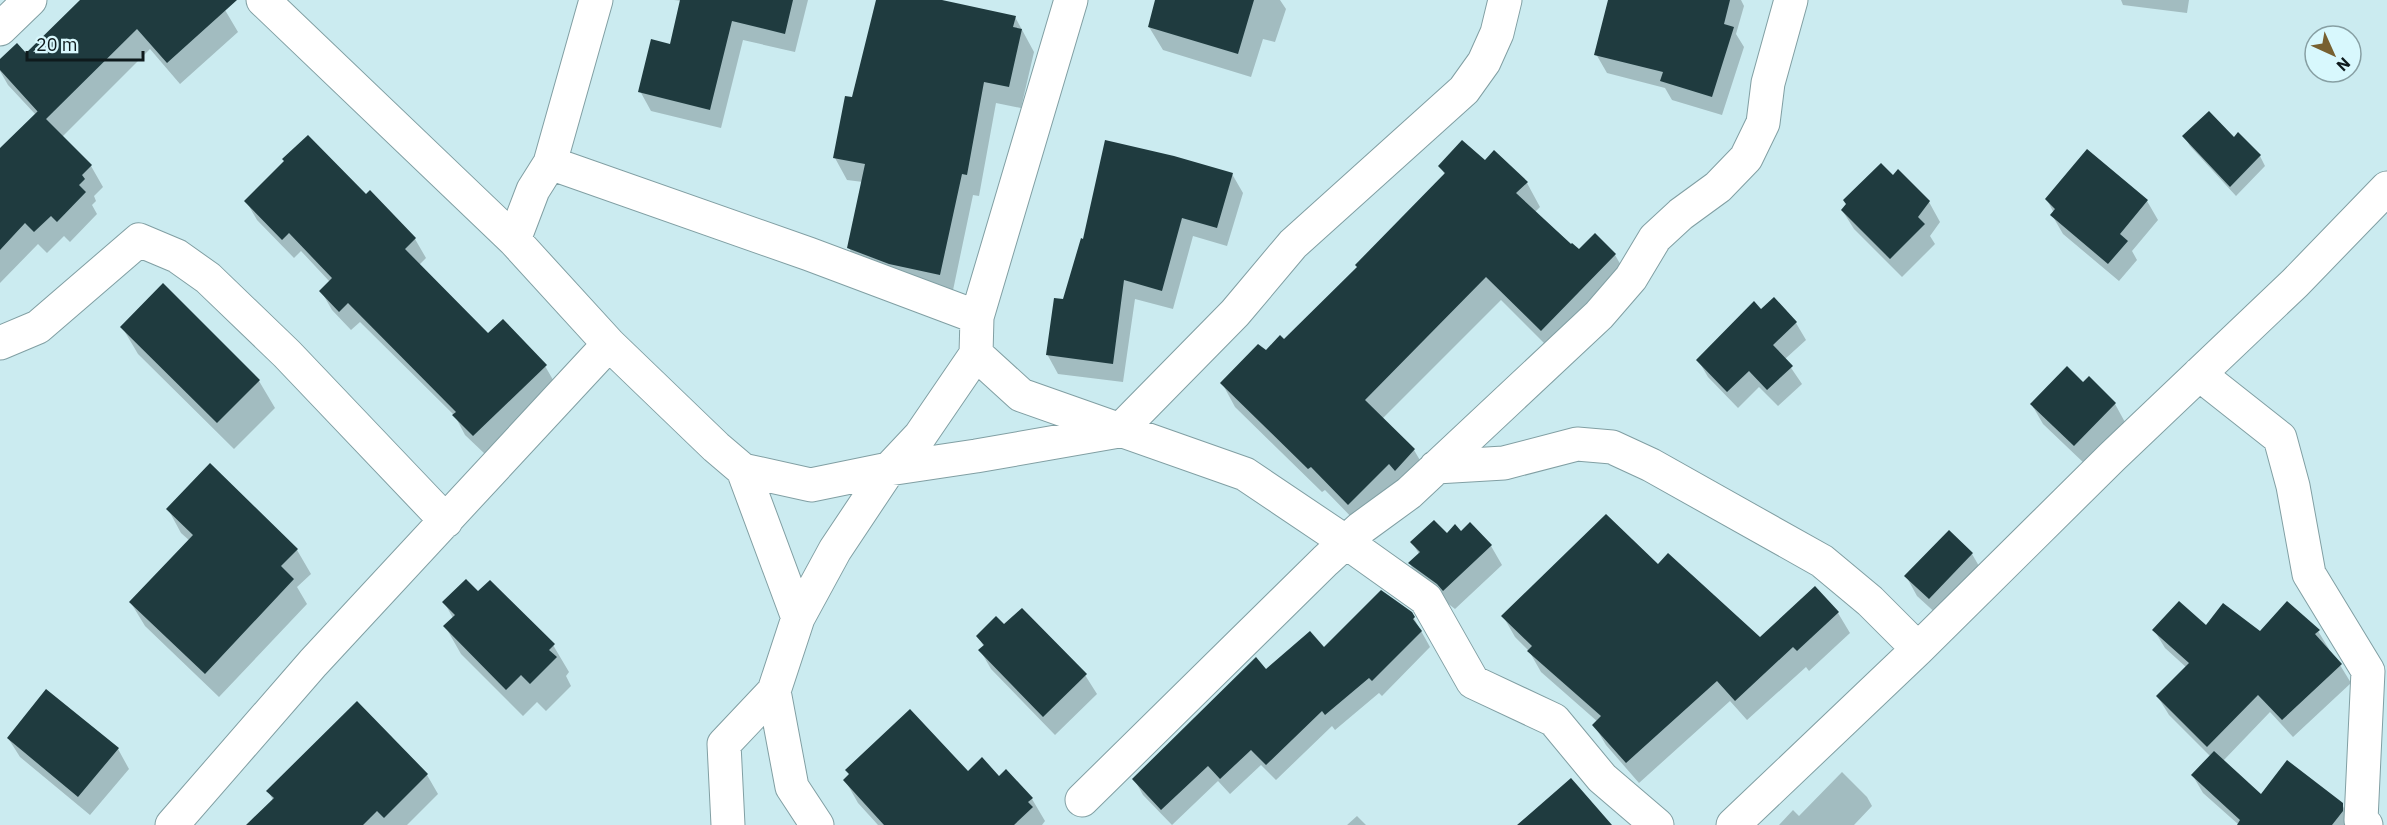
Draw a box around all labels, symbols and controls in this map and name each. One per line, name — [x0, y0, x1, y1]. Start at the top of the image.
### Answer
scale bar — [27, 24, 142, 62]
north arrow — [2303, 24, 2363, 84]
text: 20 m — [36, 33, 78, 56]
text: N — [2332, 53, 2355, 76]

